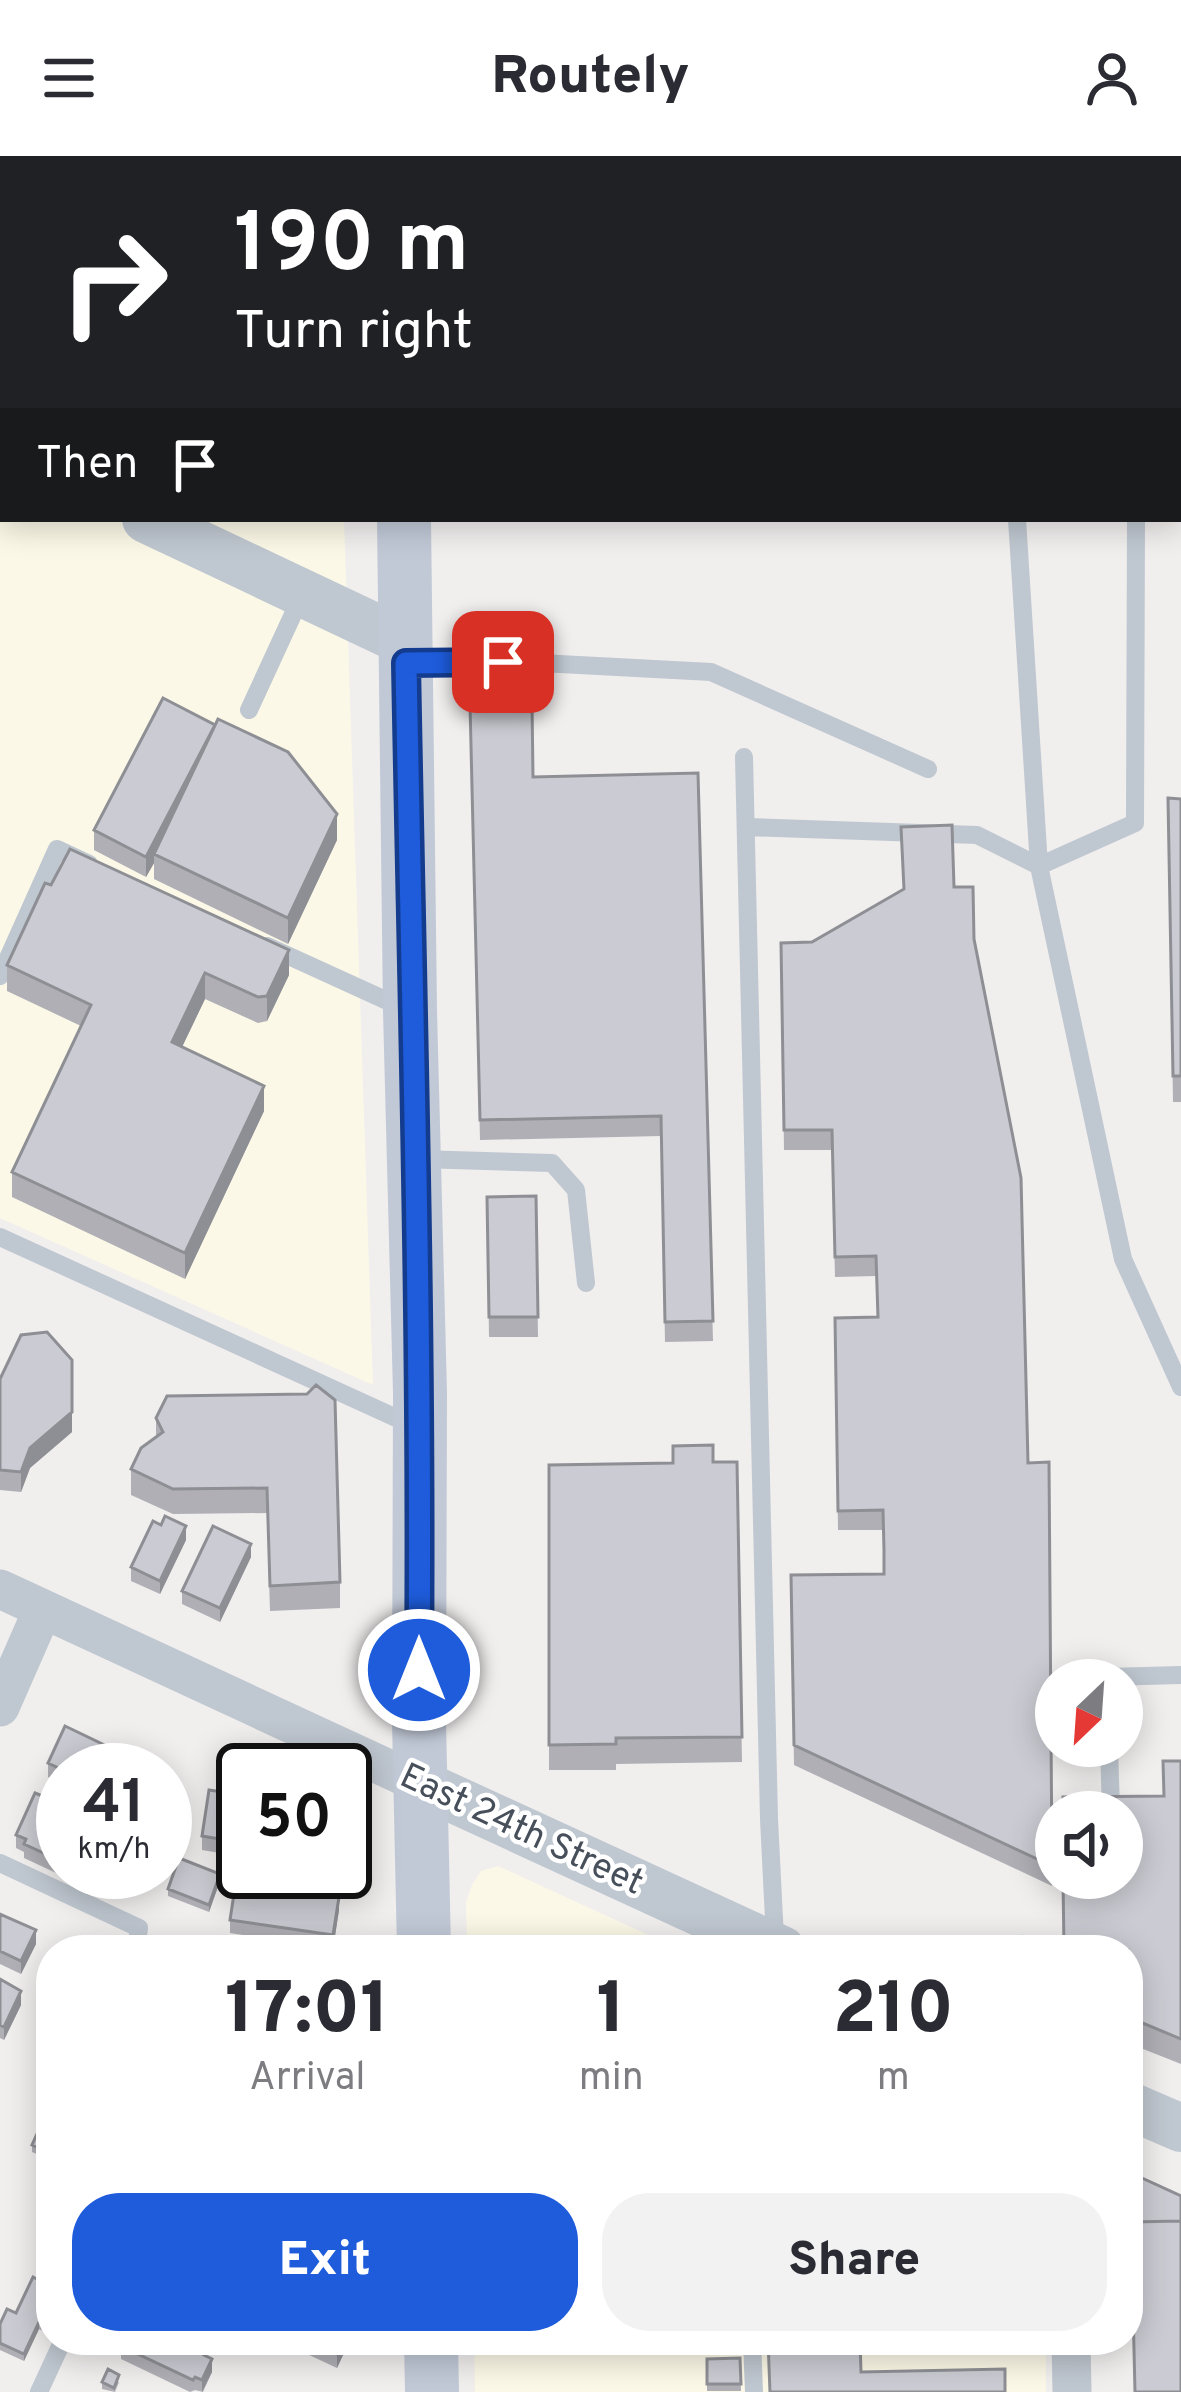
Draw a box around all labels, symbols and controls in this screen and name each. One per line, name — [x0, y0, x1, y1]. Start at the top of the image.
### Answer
text: Routely — [491, 44, 690, 113]
icon: menu — [36, 45, 102, 111]
icon: person — [1079, 45, 1145, 111]
text: 190 m — [234, 195, 469, 301]
icon: right — [36, 204, 192, 360]
text: Turn right — [234, 299, 473, 368]
icon: arrive — [162, 432, 228, 498]
text: Then — [36, 437, 138, 494]
pin — [452, 611, 554, 713]
icon: arrive — [470, 629, 536, 695]
position arrow — [356, 1607, 482, 1733]
north arrow — [1035, 1659, 1143, 1767]
map controls — [1035, 1659, 1143, 1899]
speed limit sign: 50 — [216, 1743, 372, 1899]
street label: East 24th Street — [392, 1754, 650, 1908]
text: 41 — [83, 1768, 145, 1844]
button: sound — [1035, 1791, 1143, 1899]
text: km/h — [78, 1832, 150, 1869]
text: 17:01 — [225, 1967, 390, 2059]
text: 1 — [596, 1967, 626, 2059]
text: 210 — [833, 1967, 954, 2059]
text: Arrival — [249, 2055, 365, 2104]
text: min — [579, 2055, 644, 2104]
text: m — [877, 2055, 910, 2104]
button: Exit — [72, 2193, 578, 2331]
button: Share — [602, 2193, 1107, 2331]

